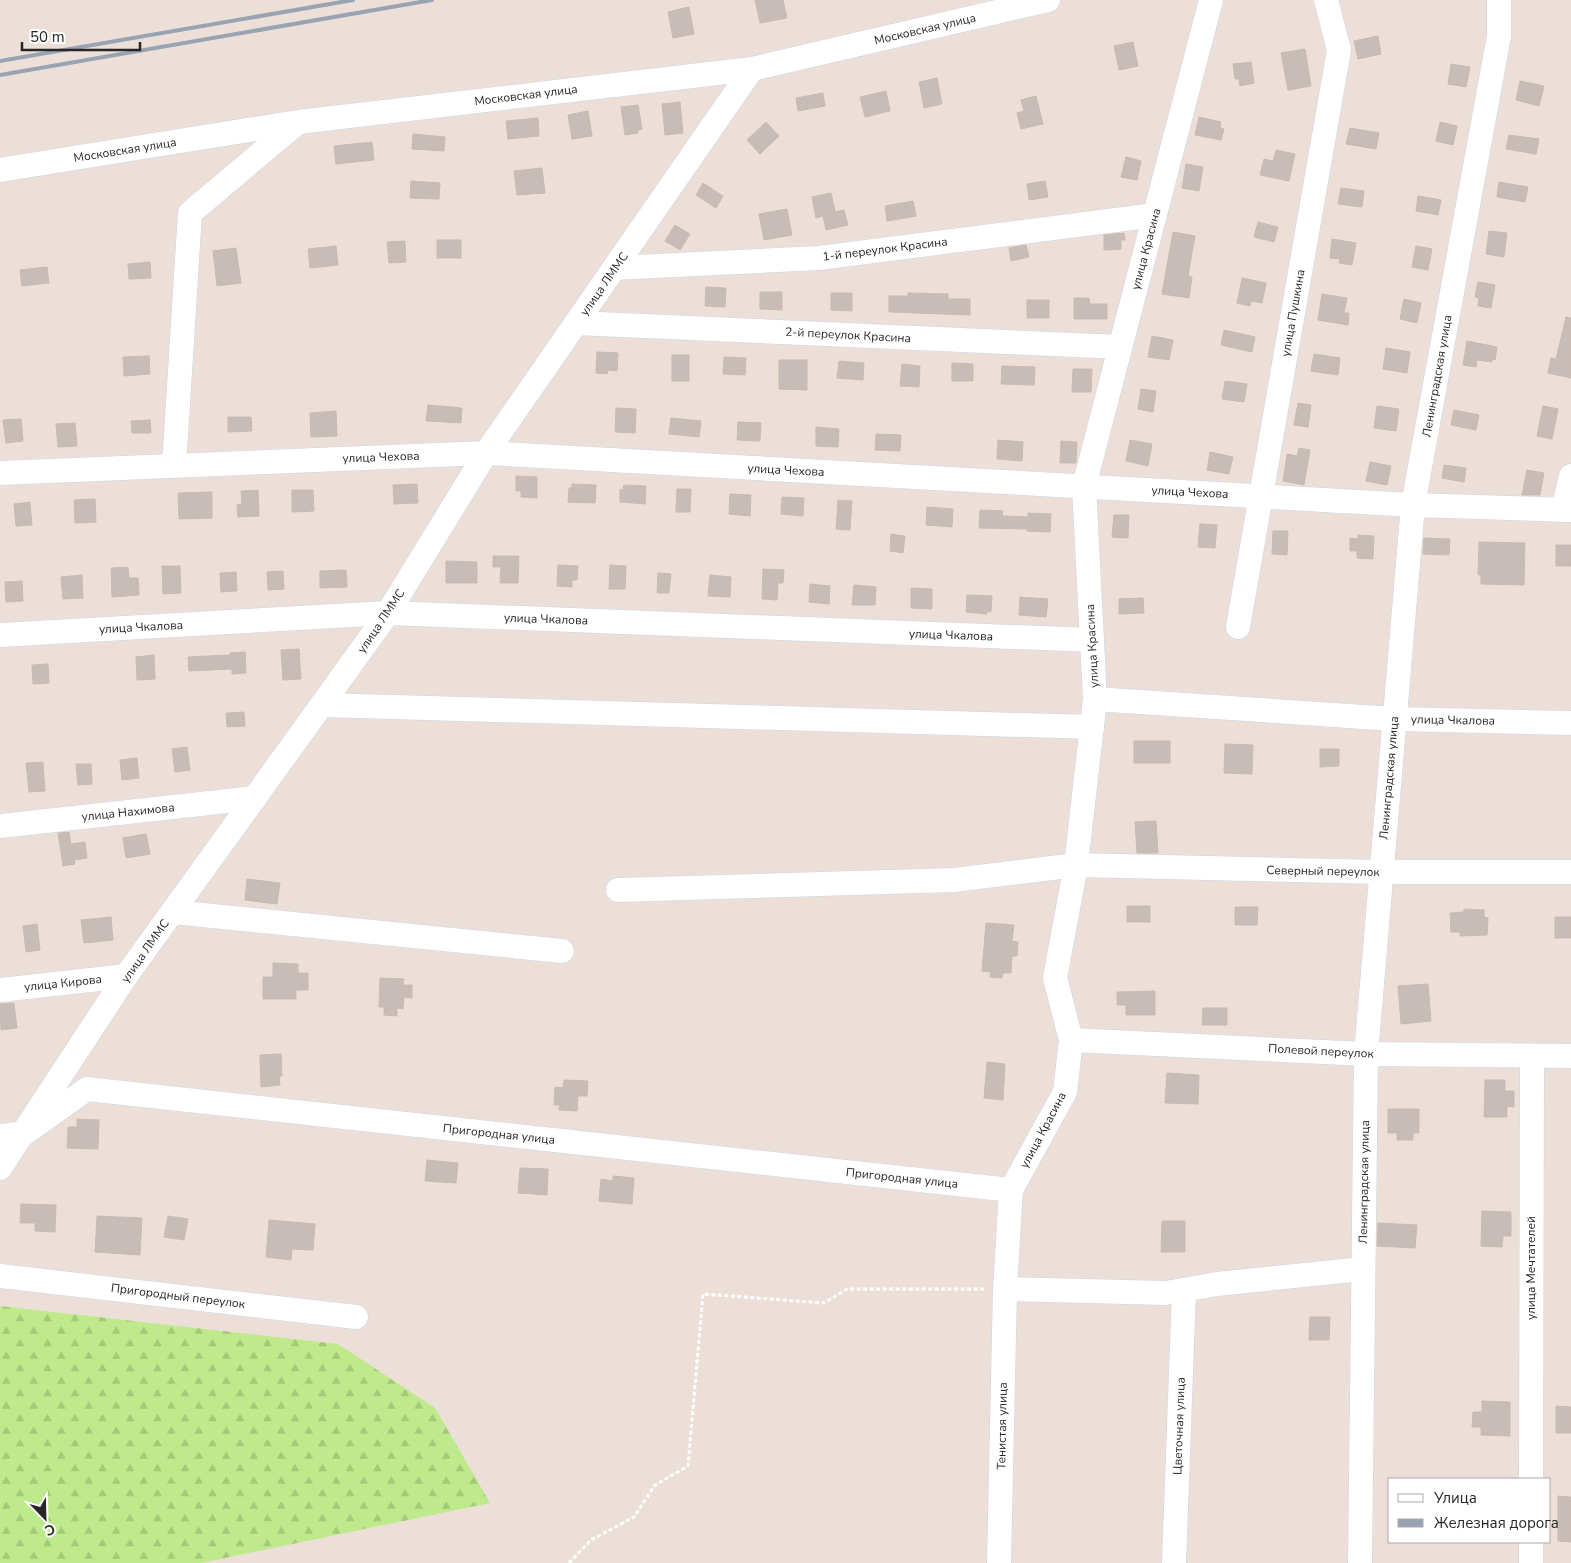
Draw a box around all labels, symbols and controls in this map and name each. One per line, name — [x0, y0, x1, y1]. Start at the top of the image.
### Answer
street label: Московская улица — [873, 10, 977, 48]
scale bar — [22, 20, 140, 52]
text: 50 m — [30, 27, 65, 47]
street label: Московская улица — [473, 81, 579, 109]
street label: Московская улица — [72, 134, 178, 166]
street label: улица Красина — [1127, 206, 1165, 292]
street label: 1-й переулок Красина — [822, 233, 948, 265]
street label: улица ЛММС — [576, 249, 632, 319]
street label: улица Пушкина — [1277, 268, 1309, 358]
street label: Ленинградская улица — [1418, 314, 1456, 438]
street label: 2-й переулок Красина — [785, 324, 911, 346]
street label: улица Чехова — [342, 448, 420, 466]
street label: улица Чехова — [747, 460, 825, 480]
street label: улица Чехова — [1151, 482, 1229, 502]
street label: улица ЛММС — [354, 586, 408, 656]
street label: улица Красина — [1082, 604, 1102, 688]
street label: улица Чкалова — [504, 610, 588, 628]
street label: улица Чкалова — [99, 617, 183, 637]
street label: улица Чкалова — [909, 626, 993, 644]
street label: улица Чкалова — [1411, 711, 1495, 729]
street label: Ленинградская улица — [1376, 716, 1402, 840]
street label: улица Нахимова — [81, 799, 175, 825]
street label: Северный переулок — [1266, 862, 1381, 880]
street label: улица ЛММС — [117, 916, 173, 986]
street label: улица Кирова — [23, 971, 103, 995]
street label: Полевой переулок — [1268, 1040, 1375, 1062]
street label: улица Красина — [1016, 1089, 1070, 1171]
street label: Пригородная улица — [442, 1120, 556, 1148]
street label: Ленинградская улица — [1355, 1120, 1373, 1244]
street label: Пригородная улица — [845, 1164, 959, 1192]
street label: улица Мечтателей — [1523, 1216, 1539, 1320]
street label: Пригородный переулок — [110, 1280, 247, 1312]
street label: Цветочная улица — [1169, 1377, 1189, 1475]
street label: Тенистая улица — [993, 1382, 1011, 1470]
legend — [1388, 1478, 1551, 1543]
text: Улица — [1433, 1488, 1477, 1508]
north arrow — [20, 1493, 70, 1543]
text: Железная дорога — [1434, 1513, 1559, 1533]
text: С — [41, 1519, 58, 1540]

